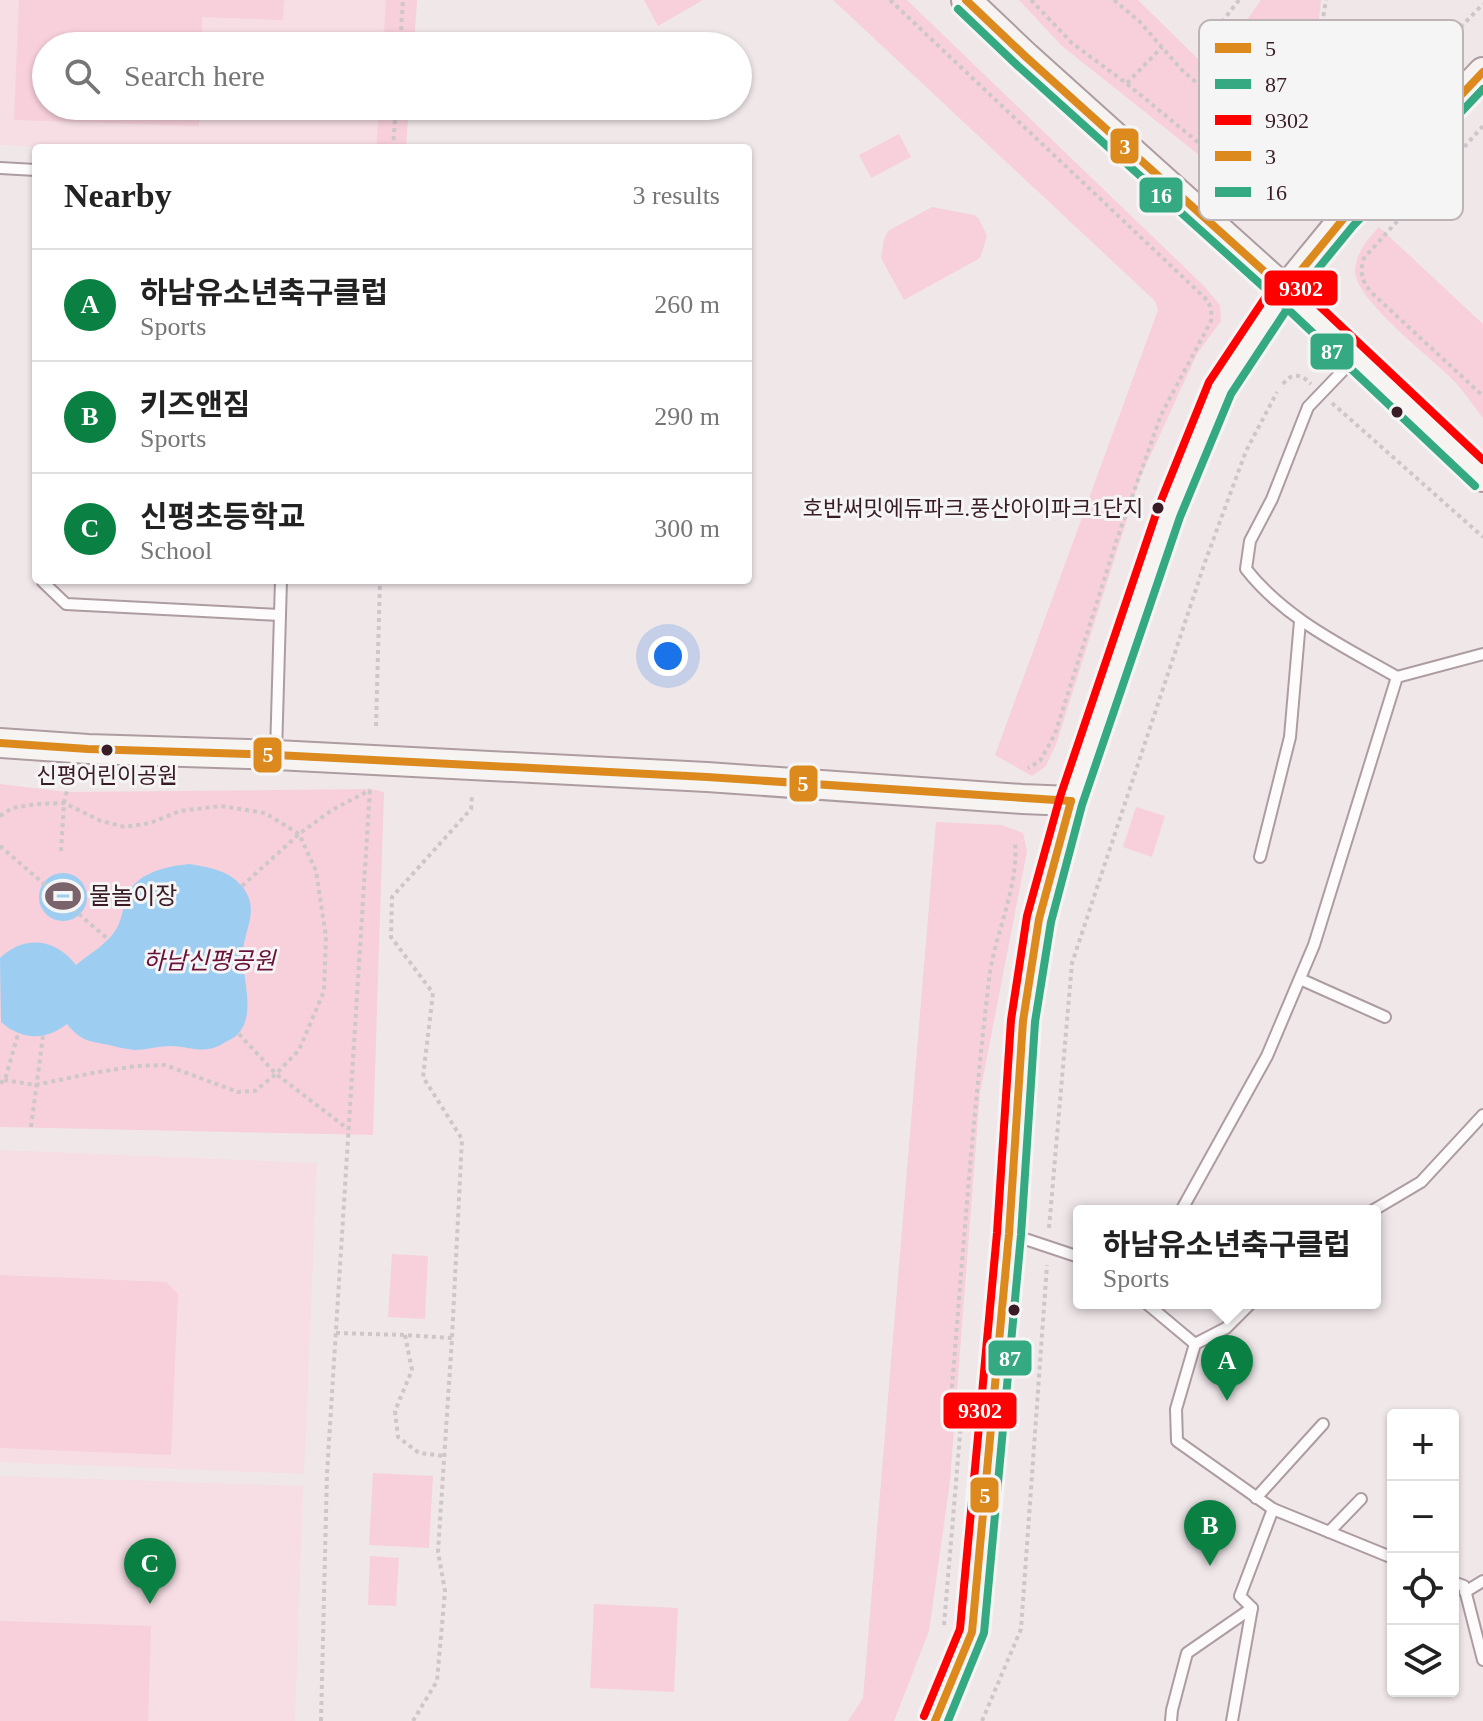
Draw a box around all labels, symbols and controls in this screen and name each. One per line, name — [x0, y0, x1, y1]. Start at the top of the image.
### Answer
legend — [1199, 20, 1463, 220]
search box — [32, 32, 752, 120]
text: 5 — [1265, 36, 1276, 61]
icon: search — [60, 54, 104, 98]
text: Search here — [124, 59, 265, 92]
text: 87 — [1265, 72, 1287, 97]
text: 9302 — [1265, 108, 1309, 133]
line badge: 3 — [1109, 127, 1140, 165]
text: 3 — [1120, 134, 1131, 159]
text: 3 — [1265, 144, 1276, 169]
line badge: 16 — [1138, 176, 1184, 214]
text: Nearby — [64, 177, 172, 214]
text: 16 — [1265, 180, 1287, 205]
text: 3 results — [633, 181, 720, 210]
text: 16 — [1150, 183, 1172, 208]
line badge: 9302 — [1263, 269, 1339, 307]
text: 하남유소년축구클럽 — [140, 276, 388, 309]
text: 9302 — [1279, 276, 1323, 301]
text: A — [81, 290, 99, 319]
text: 260 m — [654, 290, 720, 319]
text: Sports — [140, 312, 206, 341]
line badge: 87 — [1309, 332, 1355, 371]
text: 87 — [1321, 339, 1343, 364]
text: 키즈앤짐 — [140, 388, 250, 421]
text: B — [81, 402, 99, 431]
text: 290 m — [654, 402, 720, 431]
unlabelled marker — [1389, 404, 1405, 420]
text: Sports — [140, 424, 206, 453]
place label: 호반써밋에듀파크.풍산아이파크1단지 — [803, 496, 1143, 521]
text: 신평초등학교 — [140, 500, 306, 533]
marker: 호반써밋에듀파크.풍산아이파크1단지 — [1150, 500, 1166, 516]
text: C — [81, 514, 99, 543]
text: 300 m — [654, 514, 720, 543]
text: School — [140, 536, 212, 565]
your location — [648, 636, 688, 676]
line badge: 5 — [252, 736, 283, 774]
marker: 신평어린이공원 — [99, 742, 115, 758]
text: 5 — [263, 742, 274, 767]
place label: 신평어린이공원 — [36, 763, 178, 788]
line badge: 5 — [788, 764, 819, 803]
text: 5 — [798, 771, 809, 796]
sports icon: 물놀이장 — [44, 877, 82, 915]
place label: 물놀이장 — [89, 883, 177, 909]
park label: 하남신평공원 — [143, 948, 277, 974]
popup — [1073, 1205, 1381, 1309]
text: 하남유소년축구클럽 — [1103, 1228, 1351, 1261]
text: Sports — [1103, 1264, 1169, 1293]
unlabelled marker — [1006, 1302, 1022, 1318]
pin: A — [1201, 1335, 1253, 1401]
line badge: 87 — [987, 1339, 1033, 1377]
text: 87 — [999, 1346, 1021, 1371]
line badge: 9302 — [942, 1391, 1018, 1430]
text: 9302 — [958, 1398, 1002, 1423]
map controls — [1387, 1409, 1459, 1697]
button: + — [1387, 1409, 1459, 1481]
line badge: 5 — [969, 1476, 1000, 1514]
button: − — [1387, 1481, 1459, 1553]
text: 5 — [980, 1483, 991, 1508]
pin: B — [1184, 1500, 1236, 1566]
pin: C — [124, 1538, 176, 1604]
button: locate — [1387, 1553, 1459, 1625]
button: layers — [1387, 1625, 1459, 1697]

